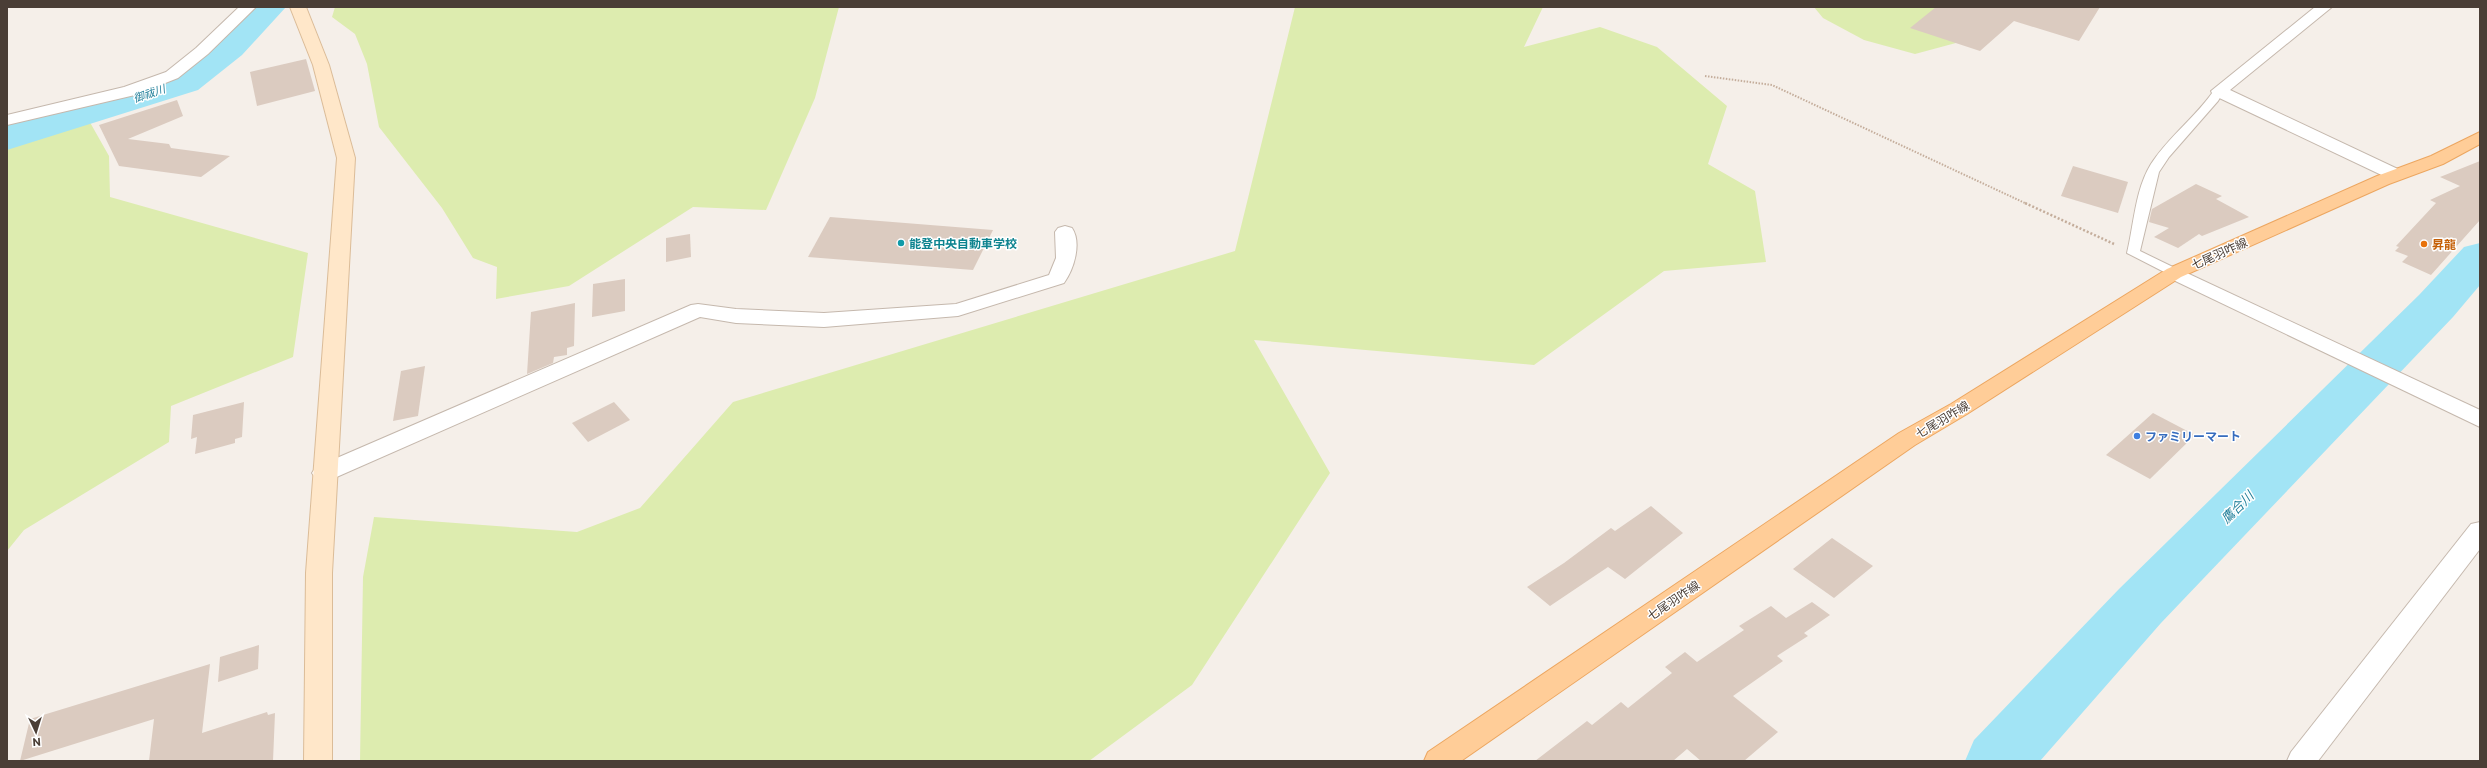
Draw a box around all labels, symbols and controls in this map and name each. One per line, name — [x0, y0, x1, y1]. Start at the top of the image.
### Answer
water label: 御祓川 — [131, 81, 168, 104]
street label: 七尾羽咋線 — [2189, 234, 2249, 272]
place label: 能登中央自動車学校 — [909, 236, 1017, 250]
place label: 昇龍 — [2432, 237, 2456, 251]
marker: 能登中央自動車学校 — [896, 238, 906, 248]
marker: 昇龍 — [2419, 239, 2429, 249]
street label: 七尾羽咋線 — [1913, 398, 1971, 440]
place label: ファミリーマート — [2145, 429, 2241, 443]
marker: ファミリーマート — [2132, 431, 2142, 441]
water label: 鷹合川 — [2218, 486, 2258, 526]
street label: 七尾羽咋線 — [1644, 577, 1702, 623]
north arrow — [16, 712, 56, 752]
text: N — [32, 736, 41, 749]

